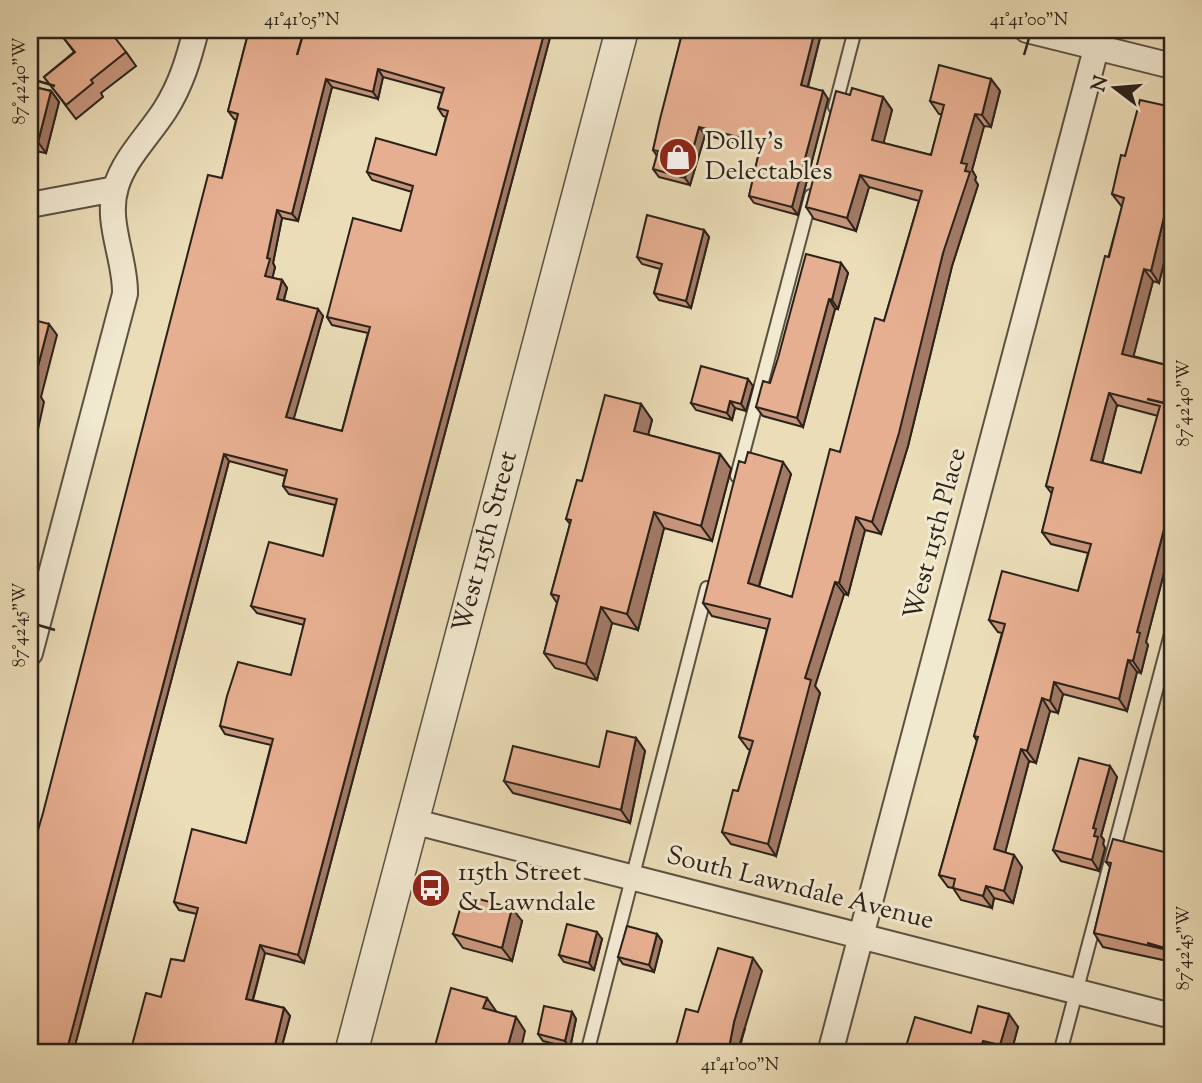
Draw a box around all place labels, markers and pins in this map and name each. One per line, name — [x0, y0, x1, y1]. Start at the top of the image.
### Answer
place label: Dolly’s Delectables — [705, 124, 832, 191]
shop icon: Dolly’s Delectables — [657, 136, 699, 178]
place label: 115th Street & Lawndale — [458, 855, 596, 922]
bus stop icon: 115th Street & Lawndale — [410, 867, 452, 909]

